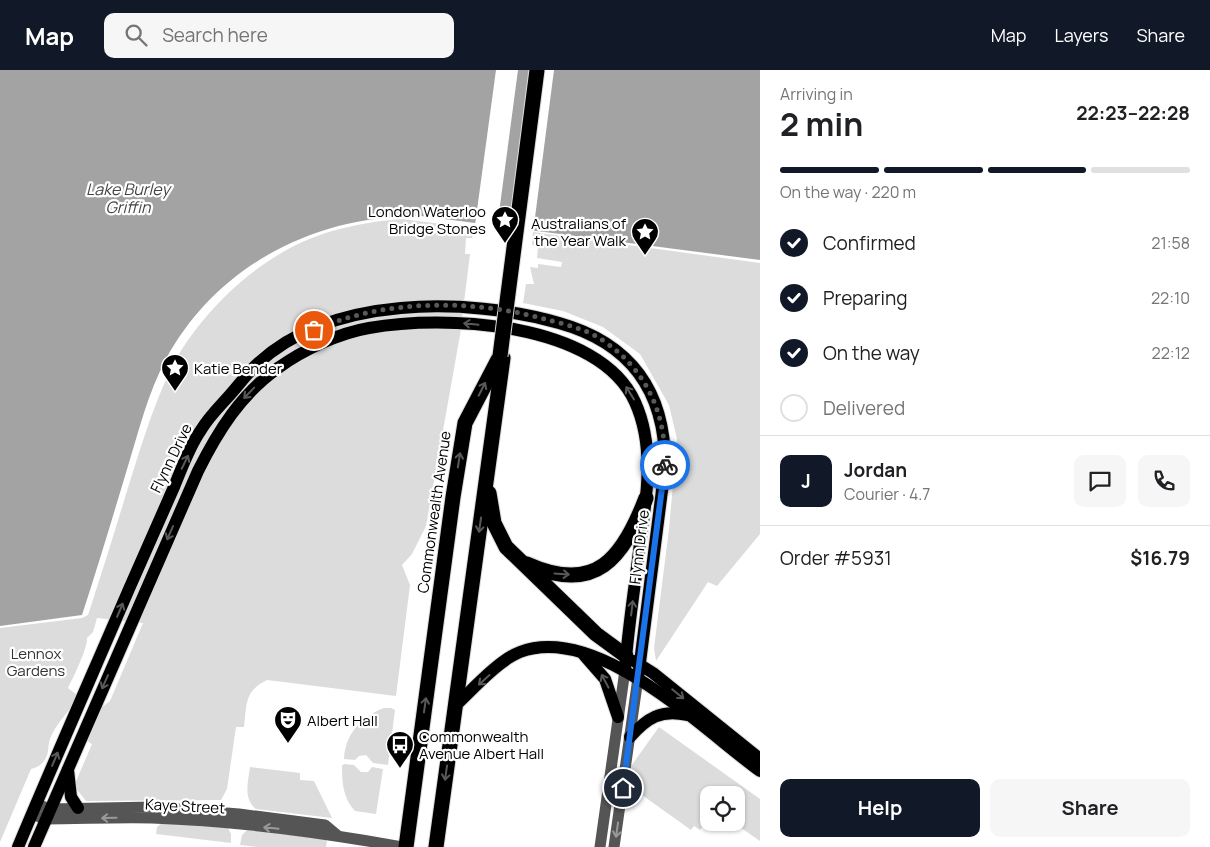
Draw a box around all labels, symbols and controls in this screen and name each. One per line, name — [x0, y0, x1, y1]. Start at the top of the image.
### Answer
search box — [104, 13, 454, 58]
text: Map — [25, 19, 74, 52]
icon: search — [122, 21, 150, 49]
text: Search here — [162, 22, 268, 48]
text: Map — [991, 23, 1026, 47]
text: Layers — [1054, 23, 1108, 47]
text: Share — [1136, 23, 1185, 47]
text: Arriving in — [780, 83, 853, 105]
text: 22:23–22:28 — [1076, 100, 1190, 126]
text: 2 min — [780, 102, 863, 146]
water label: Lake Burley Griffin — [86, 178, 172, 218]
text: On the way · 220 m — [780, 181, 916, 203]
place label: London Waterloo Bridge Stones — [368, 201, 486, 239]
place icon: London Waterloo Bridge Stones — [490, 205, 520, 244]
place label: Australians of the Year Walk — [531, 213, 627, 251]
place icon: Australians of the Year Walk — [630, 217, 660, 256]
icon: check — [780, 229, 808, 257]
text: Confirmed — [823, 230, 916, 256]
text: 21:58 — [1151, 232, 1190, 254]
icon: check — [780, 284, 808, 312]
text: Preparing — [823, 285, 908, 311]
text: 22:10 — [1151, 287, 1190, 309]
pin — [293, 309, 335, 351]
icon: bag — [300, 316, 328, 344]
one-way arrow — [463, 319, 479, 329]
icon: check — [780, 339, 808, 367]
text: On the way — [823, 340, 920, 366]
text: 22:12 — [1152, 342, 1190, 364]
place icon: Katie Bender — [160, 353, 190, 392]
place label: Katie Bender — [194, 358, 283, 379]
one-way arrow — [477, 382, 487, 397]
one-way arrow — [243, 386, 255, 399]
one-way arrow — [625, 386, 635, 400]
text: Delivered — [823, 395, 905, 421]
street label: Flynn Drive — [145, 420, 197, 496]
street label: Commonwealth Avenue — [412, 429, 456, 595]
courier — [640, 440, 690, 490]
icon: bike — [651, 451, 679, 479]
one-way arrow — [454, 452, 464, 468]
one-way arrow — [180, 454, 190, 469]
button: chat — [1074, 455, 1126, 507]
button: phone — [1138, 455, 1190, 507]
text: Jordan — [844, 457, 907, 483]
text: J — [801, 468, 811, 494]
text: Courier · 4.7 — [844, 483, 930, 505]
street label: Flynn Drive — [624, 508, 654, 585]
one-way arrow — [475, 517, 485, 533]
one-way arrow — [165, 525, 175, 540]
text: Order #5931 — [780, 545, 892, 571]
text: $16.79 — [1130, 545, 1190, 571]
one-way arrow — [554, 570, 570, 579]
one-way arrow — [627, 600, 637, 616]
one-way arrow — [116, 603, 126, 618]
park label: Lennox Gardens — [7, 643, 65, 681]
one-way arrow — [600, 673, 610, 688]
one-way arrow — [100, 674, 110, 689]
one-way arrow — [477, 674, 490, 686]
one-way arrow — [672, 689, 685, 700]
one-way arrow — [420, 697, 430, 713]
theatre icon: Albert Hall — [273, 705, 303, 744]
place label: Albert Hall — [307, 710, 378, 731]
place label: Commonwealth Avenue Albert Hall — [419, 726, 544, 764]
bus stop icon: Commonwealth Avenue Albert Hall — [385, 730, 415, 769]
one-way arrow — [51, 752, 61, 767]
one-way arrow — [441, 765, 451, 781]
pin — [602, 767, 644, 809]
icon: home — [609, 774, 637, 802]
button: Help — [780, 779, 980, 837]
button: Share — [990, 779, 1190, 837]
map controls — [700, 786, 745, 831]
button: locate — [700, 786, 745, 831]
street label: Kaye Street — [144, 793, 226, 819]
one-way arrow — [101, 813, 118, 823]
one-way arrow — [611, 822, 621, 838]
one-way arrow — [264, 823, 280, 833]

